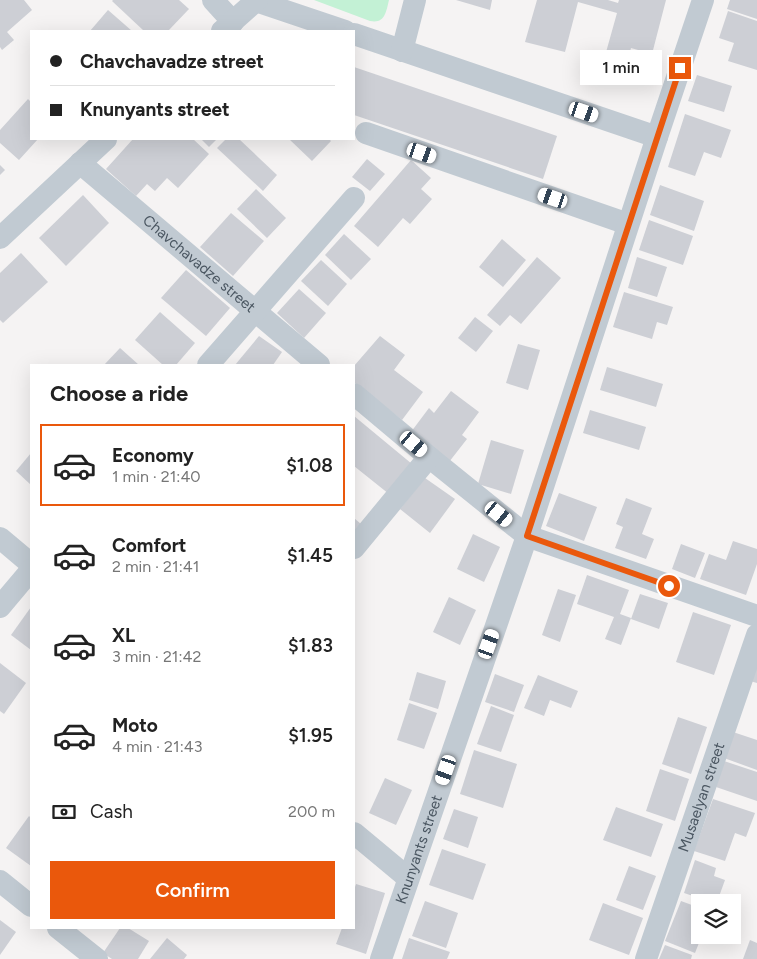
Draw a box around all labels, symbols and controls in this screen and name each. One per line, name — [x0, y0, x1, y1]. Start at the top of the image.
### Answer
text: Chavchavadze street — [80, 50, 264, 73]
callout: 1 min — [580, 50, 662, 86]
route end — [669, 57, 691, 79]
text: 1 min — [602, 58, 640, 77]
text: Knunyants street — [80, 98, 230, 121]
car — [567, 100, 600, 124]
car — [405, 141, 438, 165]
car — [536, 186, 569, 210]
street label: Chavchavadze street — [139, 211, 259, 317]
text: Choose a ride — [50, 380, 188, 407]
car — [397, 429, 430, 459]
icon: car — [52, 443, 97, 488]
text: Economy — [112, 444, 194, 467]
text: $1.08 — [286, 454, 333, 477]
text: 1 min · 21:40 — [112, 467, 201, 486]
car — [482, 499, 515, 529]
icon: car — [52, 533, 97, 578]
text: Comfort — [112, 534, 187, 557]
text: $1.45 — [287, 544, 333, 567]
text: 2 min · 21:41 — [112, 557, 199, 576]
route start — [658, 575, 680, 597]
icon: car — [52, 623, 97, 668]
text: XL — [112, 624, 135, 647]
car — [476, 627, 501, 661]
text: $1.83 — [288, 634, 333, 657]
text: 3 min · 21:42 — [112, 647, 201, 666]
icon: car — [52, 713, 97, 758]
text: Moto — [112, 714, 158, 737]
text: $1.95 — [288, 724, 333, 747]
text: 4 min · 21:43 — [112, 737, 202, 756]
street label: Musaelyan street — [674, 740, 729, 854]
car — [434, 753, 457, 787]
street label: Knunyants street — [392, 792, 446, 906]
icon: cash — [50, 798, 78, 826]
text: Cash — [90, 800, 133, 823]
text: 200 m — [288, 802, 335, 821]
button: Confirm — [50, 861, 335, 919]
map controls — [691, 894, 741, 944]
button: layers — [691, 894, 741, 944]

